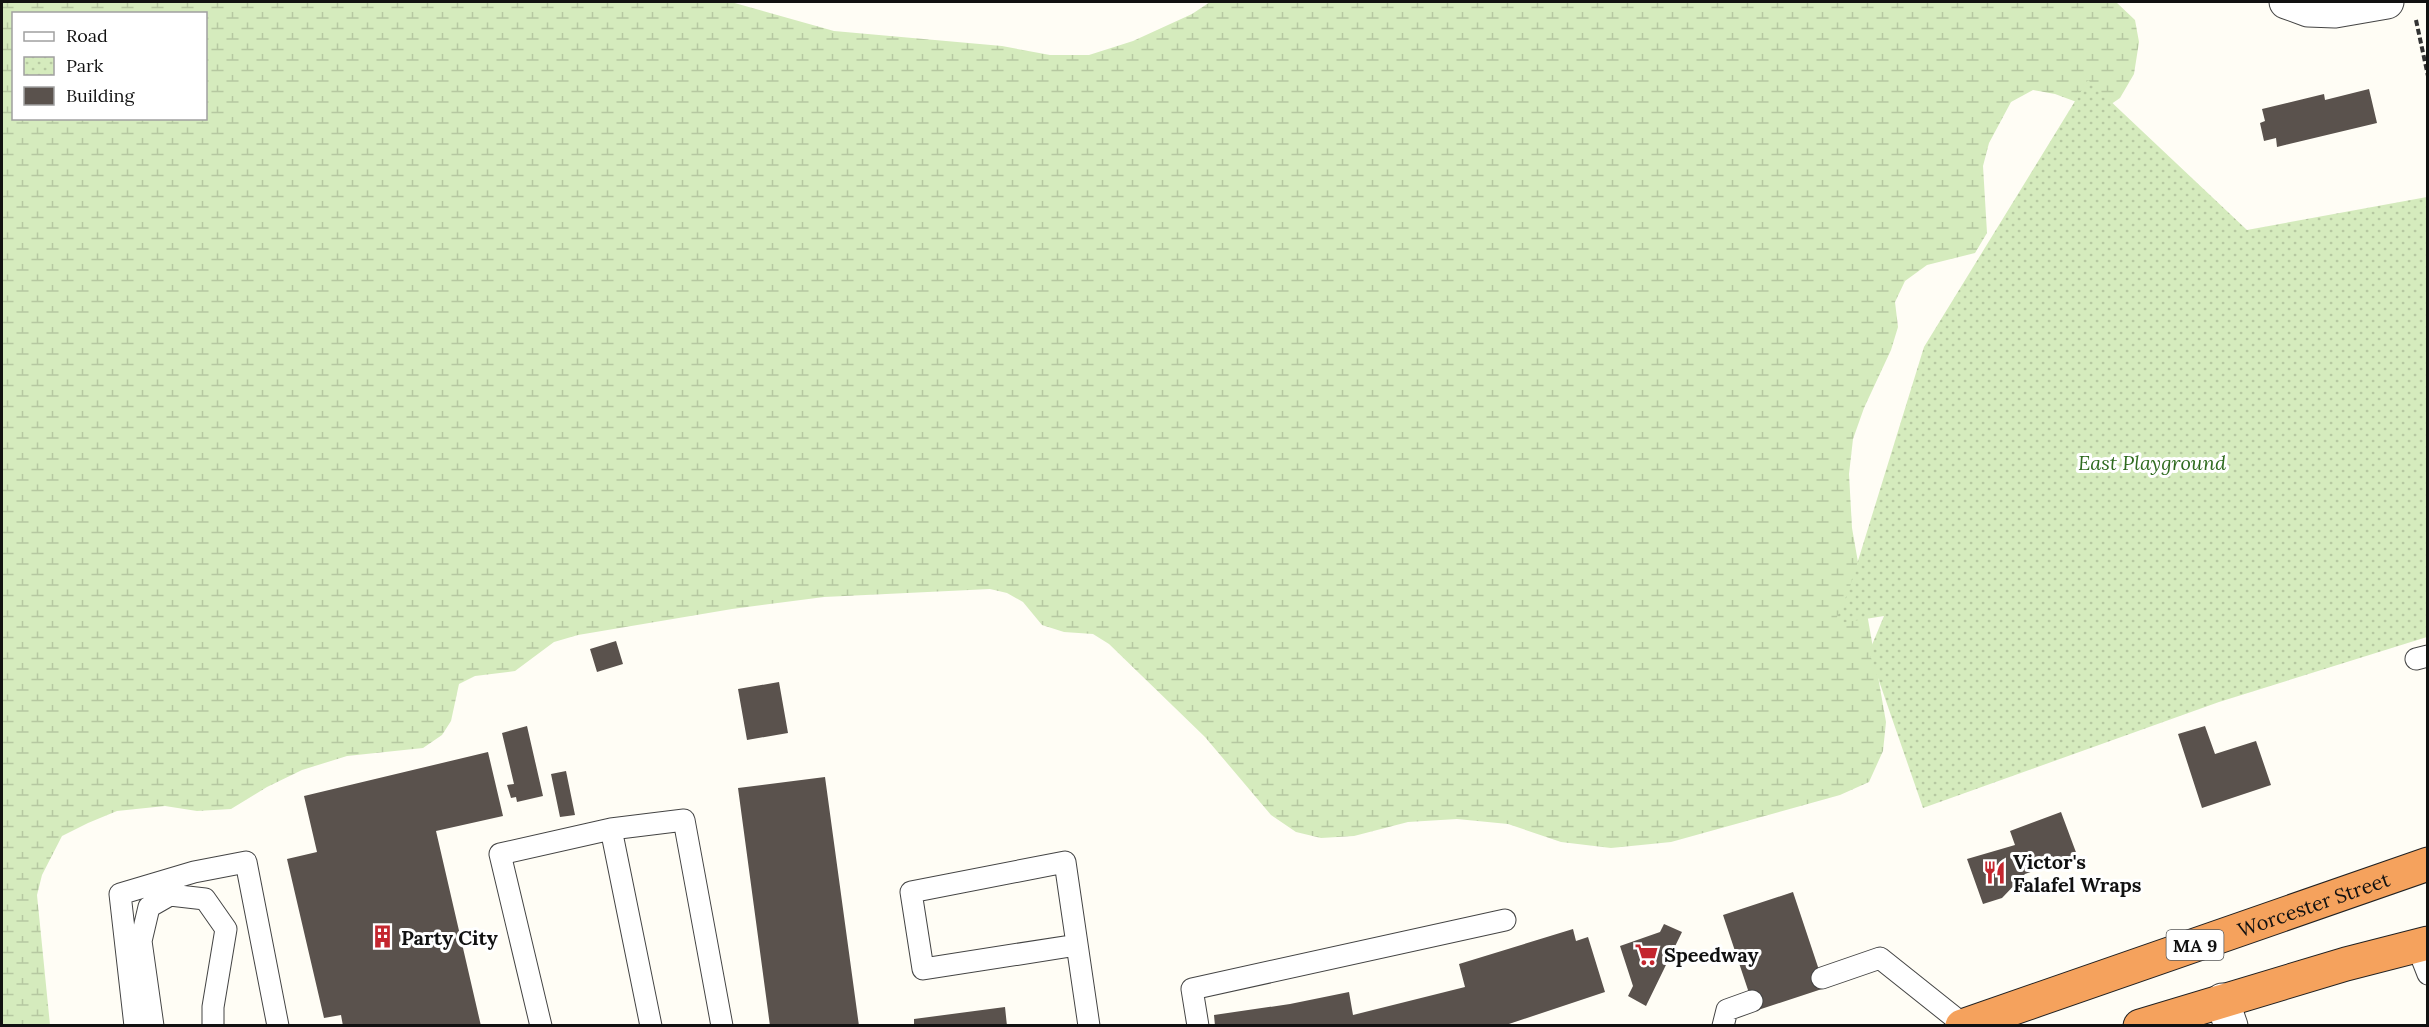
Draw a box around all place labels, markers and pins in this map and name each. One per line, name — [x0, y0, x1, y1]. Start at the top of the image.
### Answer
place label: Victor's Falafel Wraps — [2013, 849, 2142, 897]
restaurant icon: Victor's Falafel Wraps — [1982, 859, 2008, 885]
building icon: Party City — [370, 924, 396, 950]
place label: Party City — [401, 925, 498, 950]
supermarket icon: Speedway — [1633, 941, 1659, 967]
place label: Speedway — [1664, 942, 1758, 967]

